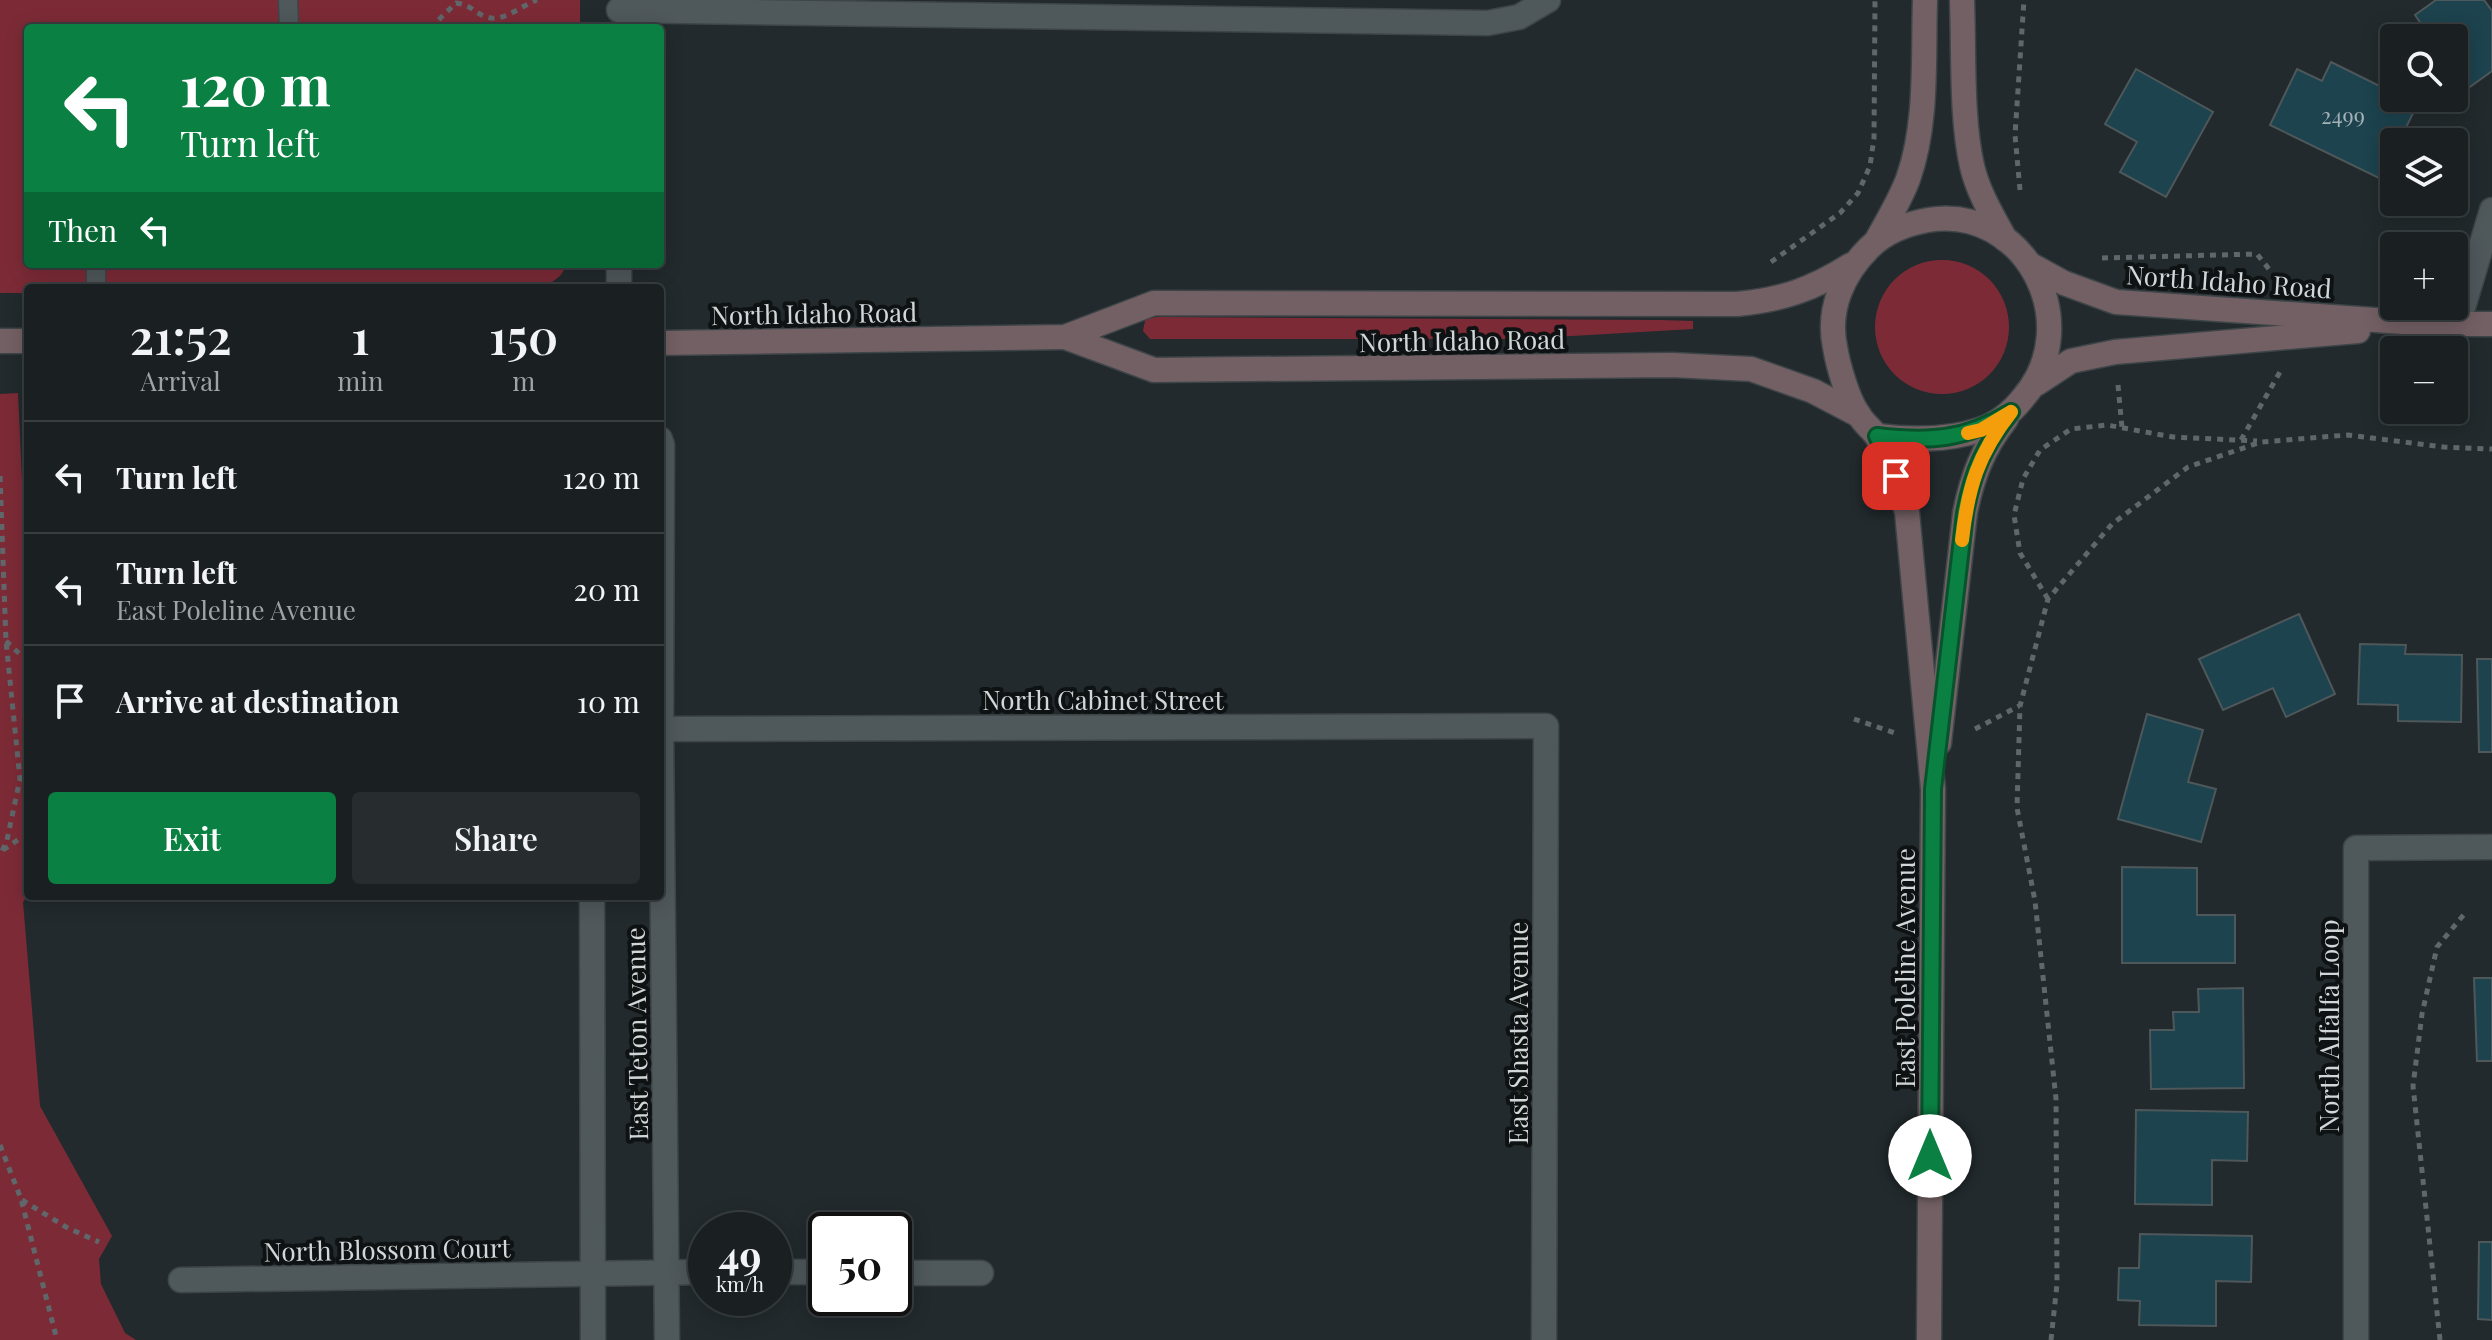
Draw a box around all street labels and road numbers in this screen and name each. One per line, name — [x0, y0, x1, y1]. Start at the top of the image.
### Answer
street label: North Idaho Road — [2125, 256, 2333, 306]
street label: North Idaho Road — [711, 294, 917, 332]
street label: North Idaho Road — [1359, 321, 1565, 359]
street label: North Cabinet Street — [982, 682, 1225, 717]
street label: East Poleline Avenue — [1887, 848, 1922, 1088]
street label: North Alfalfa Loop — [2311, 919, 2346, 1133]
street label: East Shasta Avenue — [1500, 922, 1535, 1144]
street label: East Teton Avenue — [617, 927, 655, 1141]
street label: North Blossom Court — [263, 1229, 512, 1269]

